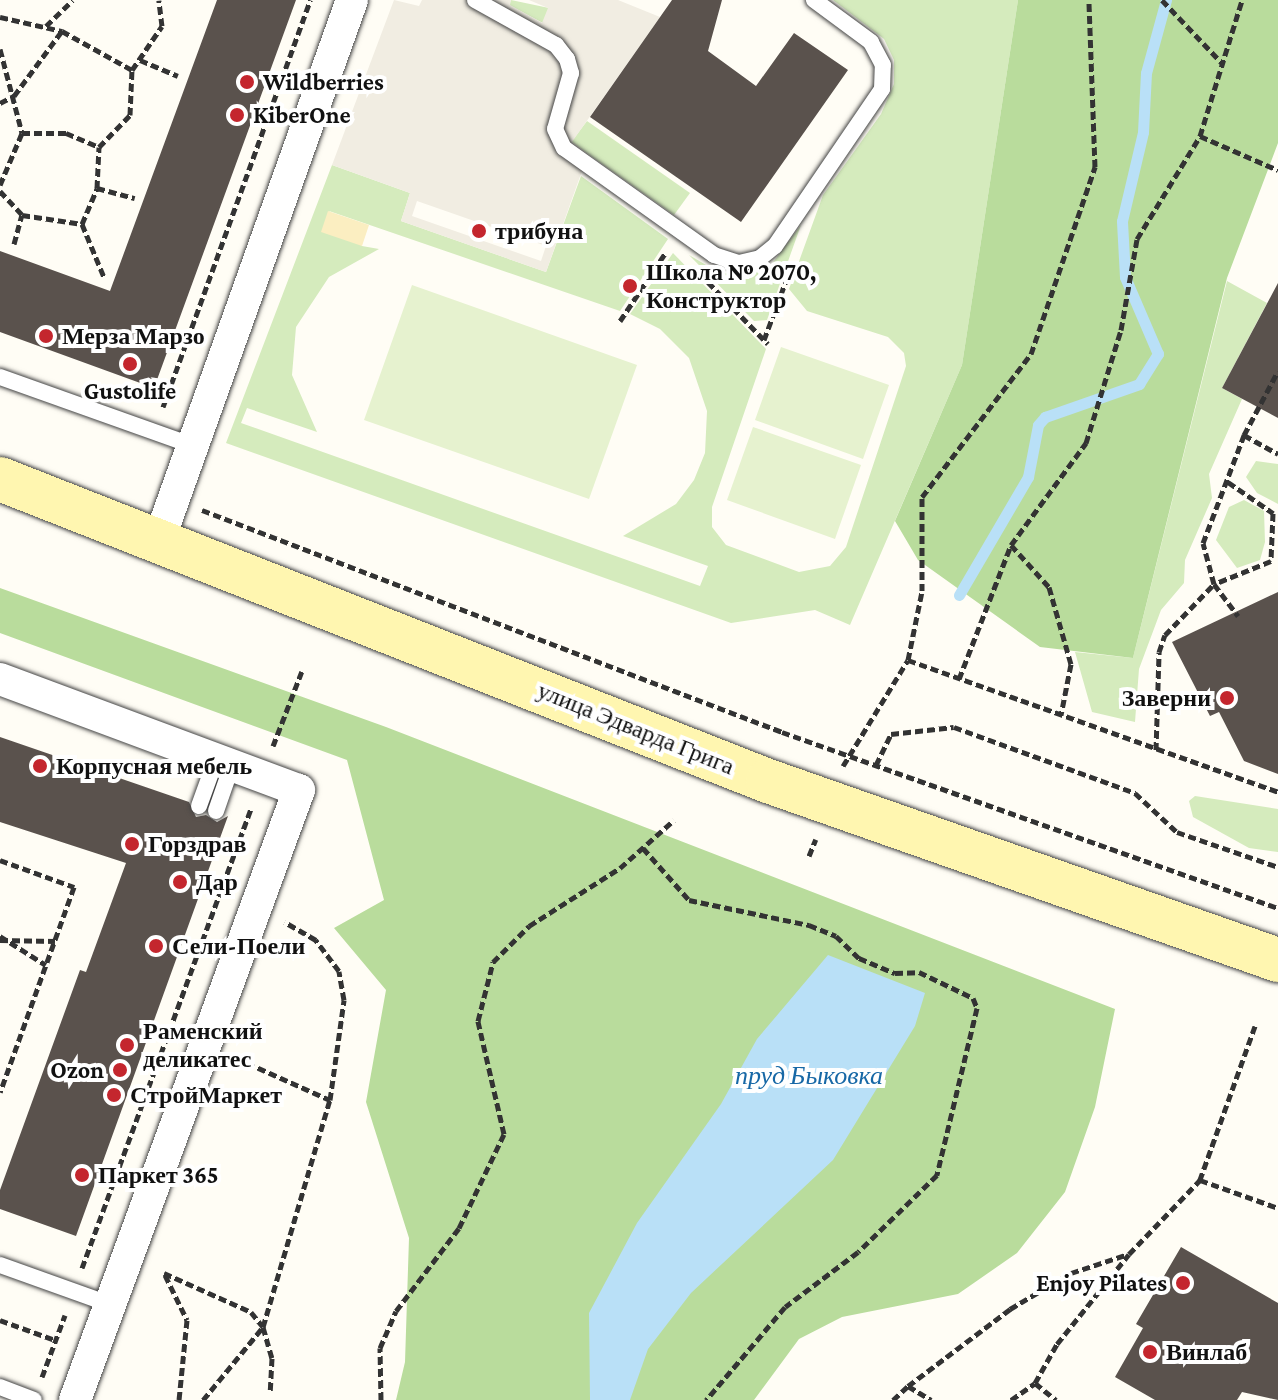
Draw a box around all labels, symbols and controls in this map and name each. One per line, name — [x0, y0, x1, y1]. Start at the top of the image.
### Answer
place label: Wildberries — [263, 68, 384, 96]
marker: Wildberries — [238, 73, 256, 91]
place label: KiberOne — [253, 101, 351, 129]
marker: KiberOne — [228, 106, 246, 124]
place label: трибуна — [495, 217, 583, 245]
marker: трибуна — [470, 222, 488, 240]
place label: Школа № 2070, Конструктор — [646, 258, 816, 314]
marker: Школа № 2070, Конструктор — [621, 277, 639, 295]
place label: Мерза Марзо — [62, 322, 205, 350]
marker: Мерза Марзо — [37, 327, 55, 345]
marker: Gustolife — [121, 355, 139, 373]
place label: Gustolife — [84, 377, 176, 405]
street label: улица Эдварда Грига — [533, 675, 739, 781]
place label: Заверни — [1122, 684, 1211, 712]
marker: Заверни — [1218, 689, 1236, 707]
place label: Корпусная мебель — [56, 752, 252, 780]
marker: Корпусная мебель — [31, 757, 49, 775]
place label: Горздрав — [148, 830, 246, 858]
marker: Горздрав — [123, 835, 141, 853]
place label: Дар — [196, 868, 238, 896]
marker: Дар — [171, 873, 189, 891]
place label: Сели-Поели — [172, 932, 305, 960]
marker: Сели-Поели — [147, 937, 165, 955]
place label: Раменский деликатес — [143, 1017, 263, 1073]
marker: Раменский деликатес — [118, 1036, 136, 1054]
place label: Ozon — [50, 1056, 104, 1084]
water label: пруд Быковка — [735, 1060, 883, 1092]
marker: Ozon — [111, 1061, 129, 1079]
place label: СтройМаркет — [130, 1081, 282, 1109]
marker: СтройМаркет — [105, 1086, 123, 1104]
place label: Паркет 365 — [98, 1161, 219, 1189]
marker: Паркет 365 — [73, 1166, 91, 1184]
place label: Enjoy Pilates — [1036, 1269, 1167, 1297]
marker: Enjoy Pilates — [1174, 1274, 1192, 1292]
place label: Винлаб — [1166, 1338, 1247, 1366]
marker: Винлаб — [1141, 1343, 1159, 1361]

